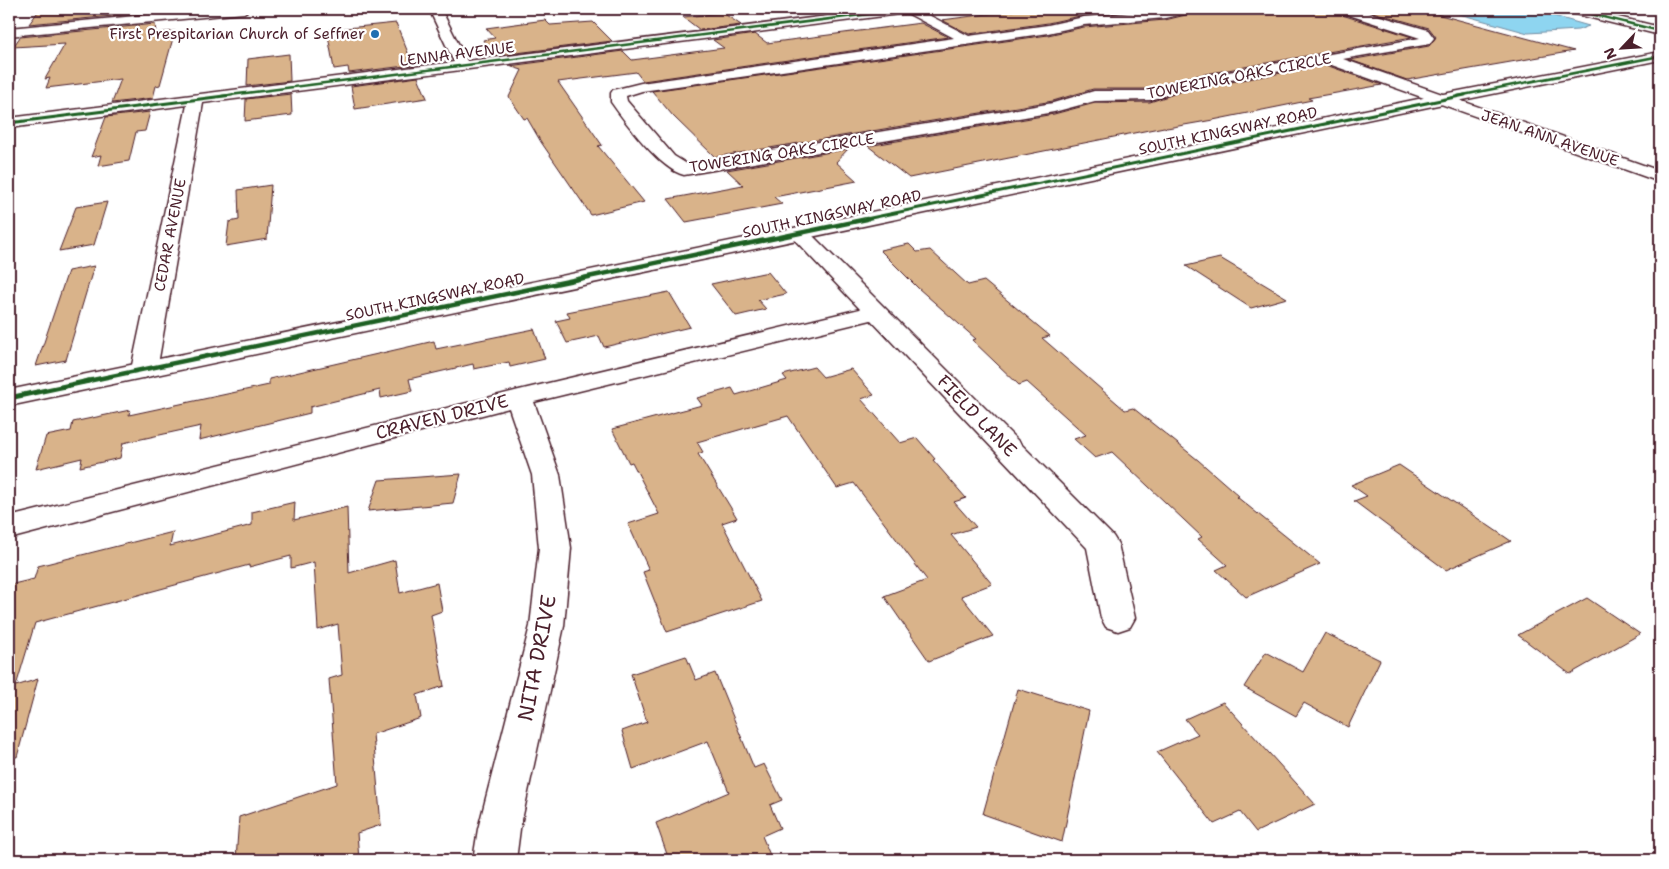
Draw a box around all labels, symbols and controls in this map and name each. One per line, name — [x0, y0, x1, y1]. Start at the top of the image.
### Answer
north arrow — [1596, 22, 1646, 72]
place label: First Prespitarian Church of Seffner — [109, 24, 365, 44]
marker: First Prespitarian Church of Seffner — [369, 28, 381, 40]
street label: LENNA AVENUE — [398, 37, 516, 71]
text: N — [1600, 45, 1621, 62]
street label: TOWERING OAKS CIRCLE — [1145, 48, 1333, 104]
street label: SOUTH KINGSWAY ROAD — [1137, 102, 1319, 160]
street label: JEAN ANN AVENUE — [1478, 105, 1622, 171]
street label: TOWERING OAKS CIRCLE — [688, 128, 876, 178]
street label: CEDAR AVENUE — [149, 177, 191, 293]
street label: SOUTH KINGSWAY ROAD — [741, 185, 923, 243]
street label: SOUTH KINGSWAY ROAD — [344, 268, 526, 326]
street label: FIELD LANE — [932, 370, 1022, 462]
street label: CRAVEN DRIVE — [373, 389, 511, 445]
street label: NITA DRIVE — [511, 592, 563, 724]

